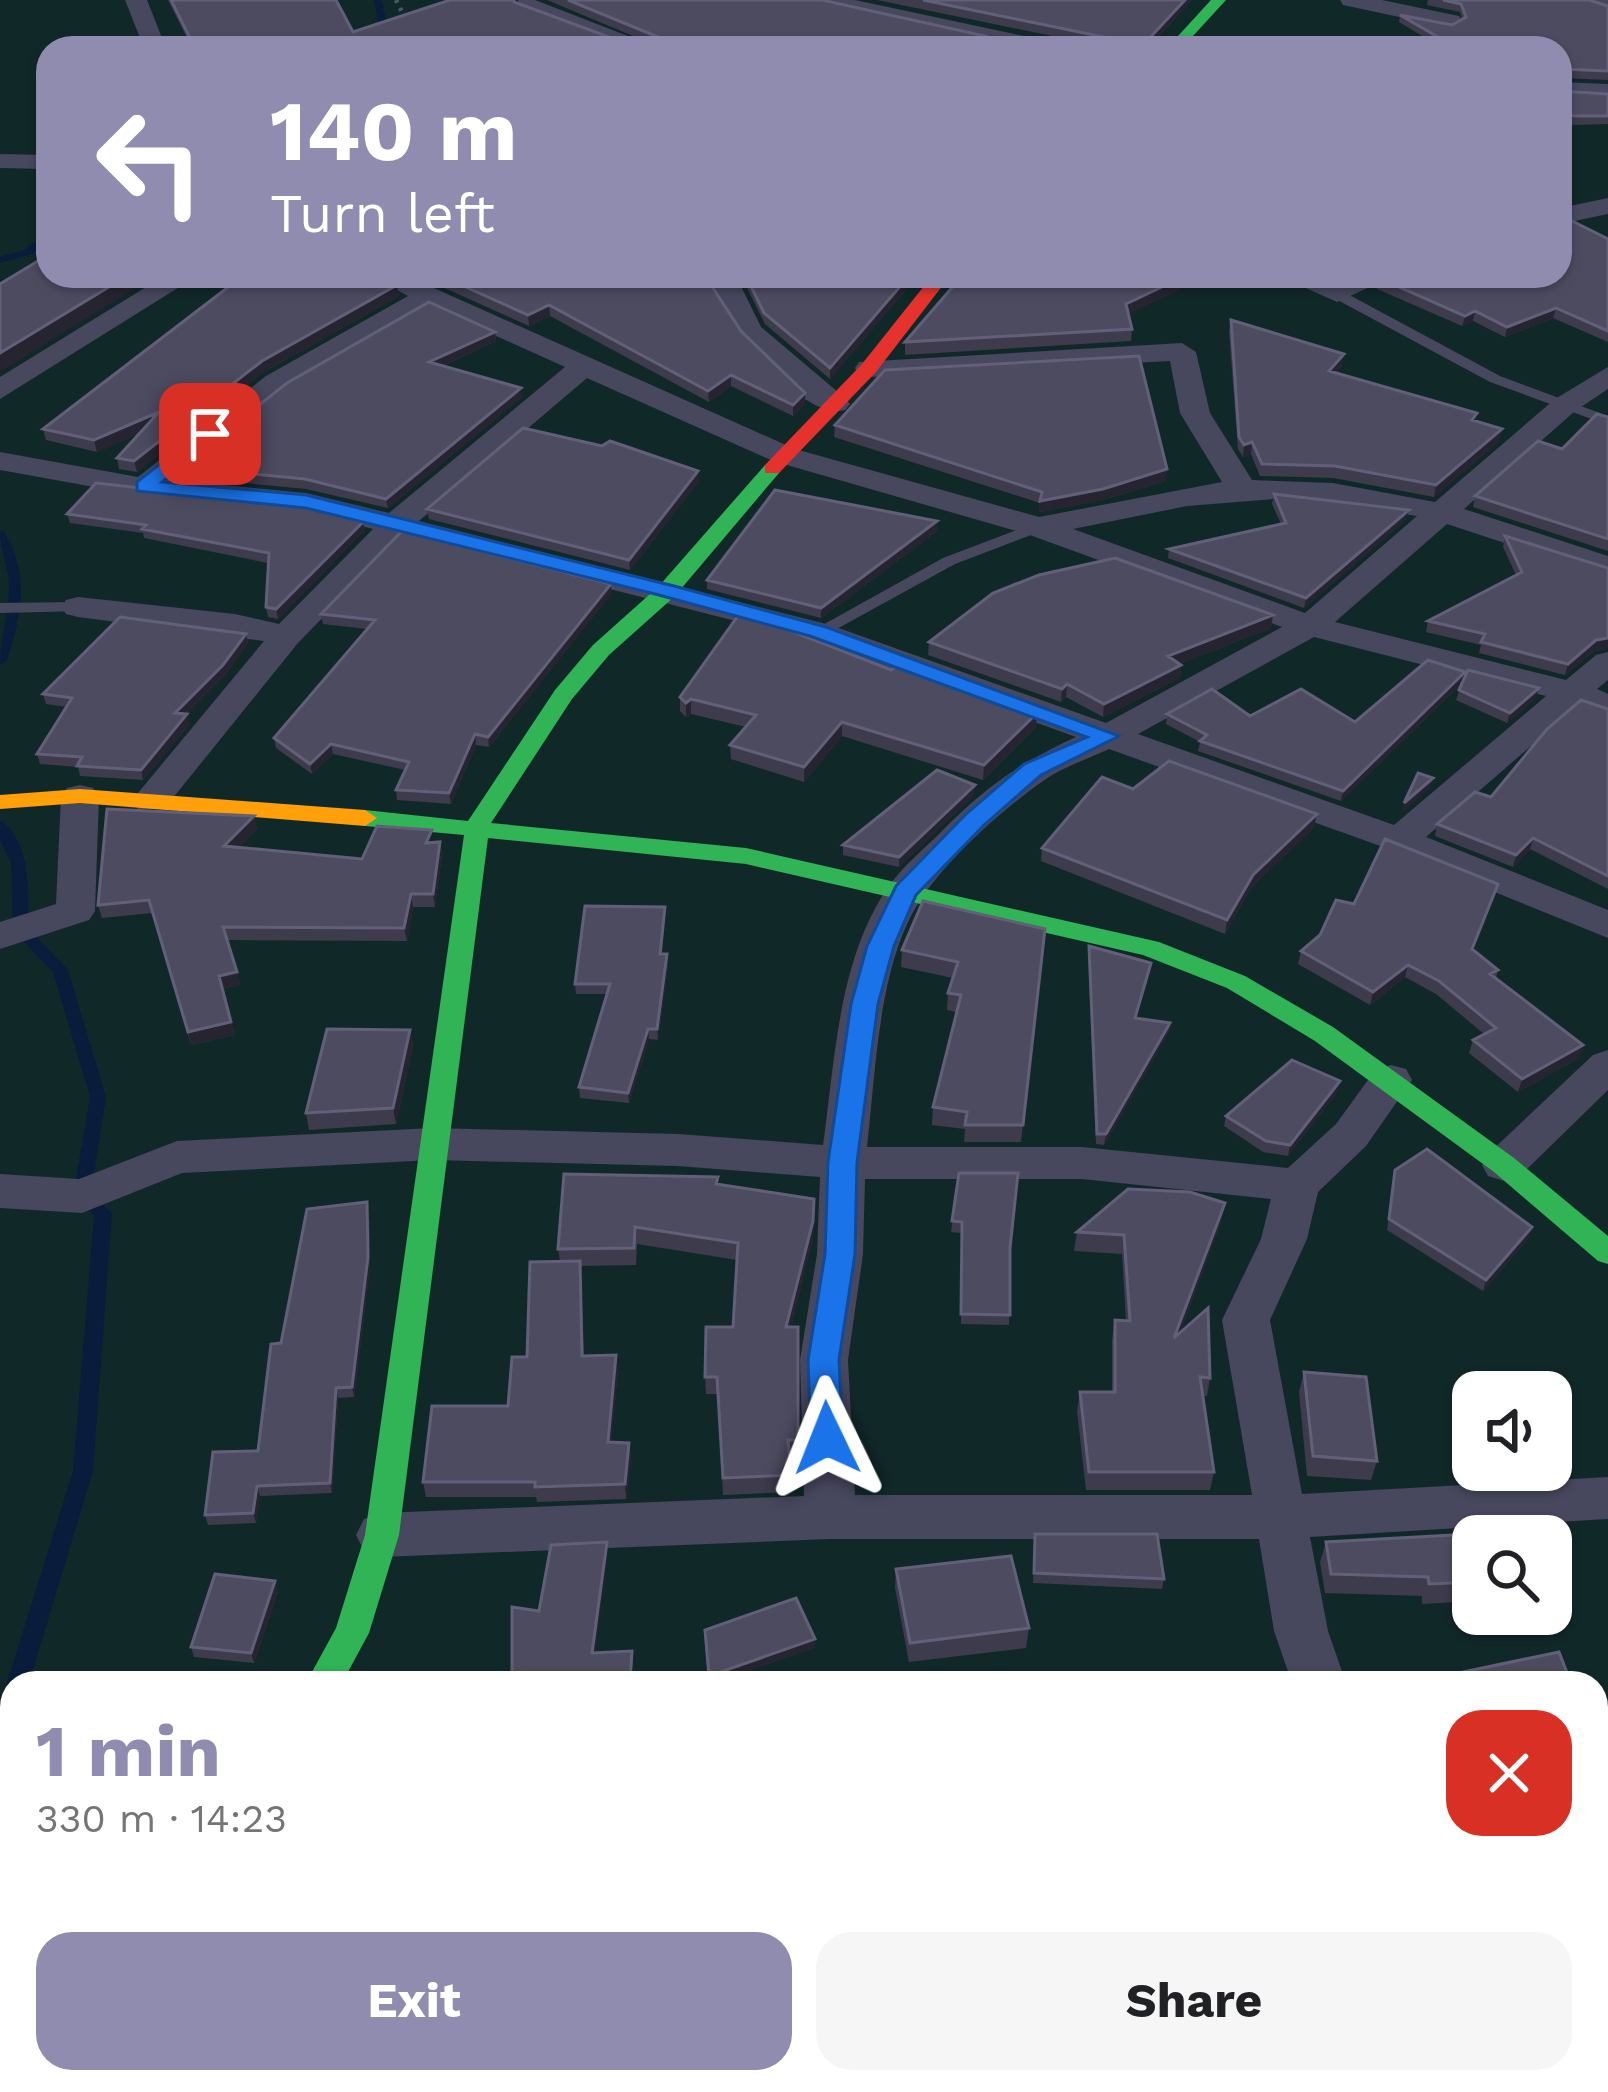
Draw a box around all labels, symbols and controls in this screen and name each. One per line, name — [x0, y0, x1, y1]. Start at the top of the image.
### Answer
text: 140 m — [270, 82, 518, 180]
icon: left — [72, 84, 228, 240]
text: Turn left — [270, 182, 495, 245]
pin — [159, 383, 261, 485]
icon: arrive — [177, 401, 243, 467]
map controls — [1452, 1371, 1572, 1635]
button: sound — [1452, 1371, 1572, 1491]
position arrow — [764, 1375, 890, 1501]
button: search — [1452, 1515, 1572, 1635]
text: 1 min — [36, 1709, 221, 1793]
button: close — [1446, 1710, 1572, 1836]
text: 330 m · 14:23 — [36, 1796, 287, 1841]
button: Exit — [36, 1932, 792, 2070]
button: Share — [816, 1932, 1572, 2070]

